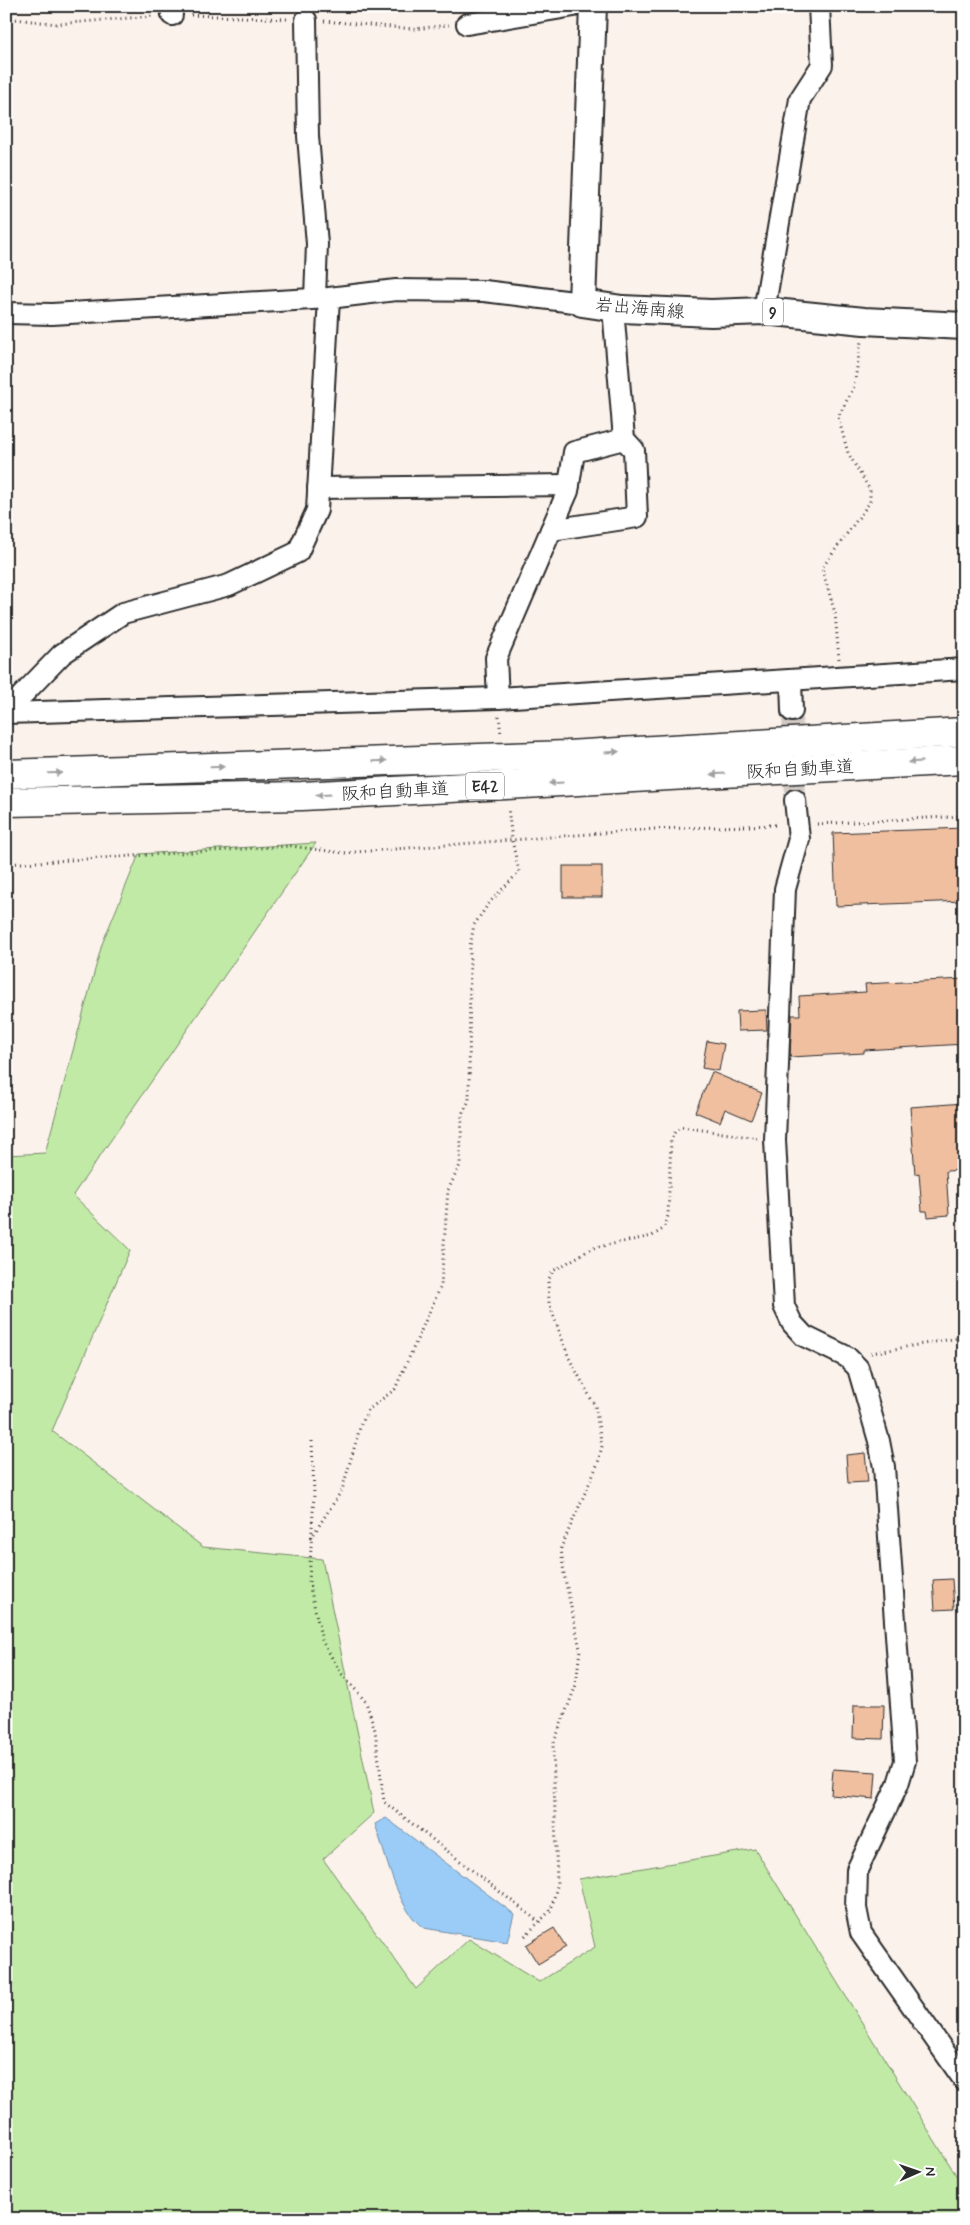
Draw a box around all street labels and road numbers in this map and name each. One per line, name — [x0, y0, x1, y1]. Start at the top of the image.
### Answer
street label: 岩出海南線 — [594, 293, 686, 325]
road number: 9 — [763, 298, 783, 326]
street label: 阪和自動車道 — [745, 755, 855, 785]
road number: E42 — [466, 772, 504, 799]
street label: 阪和自動車道 — [340, 777, 450, 807]

